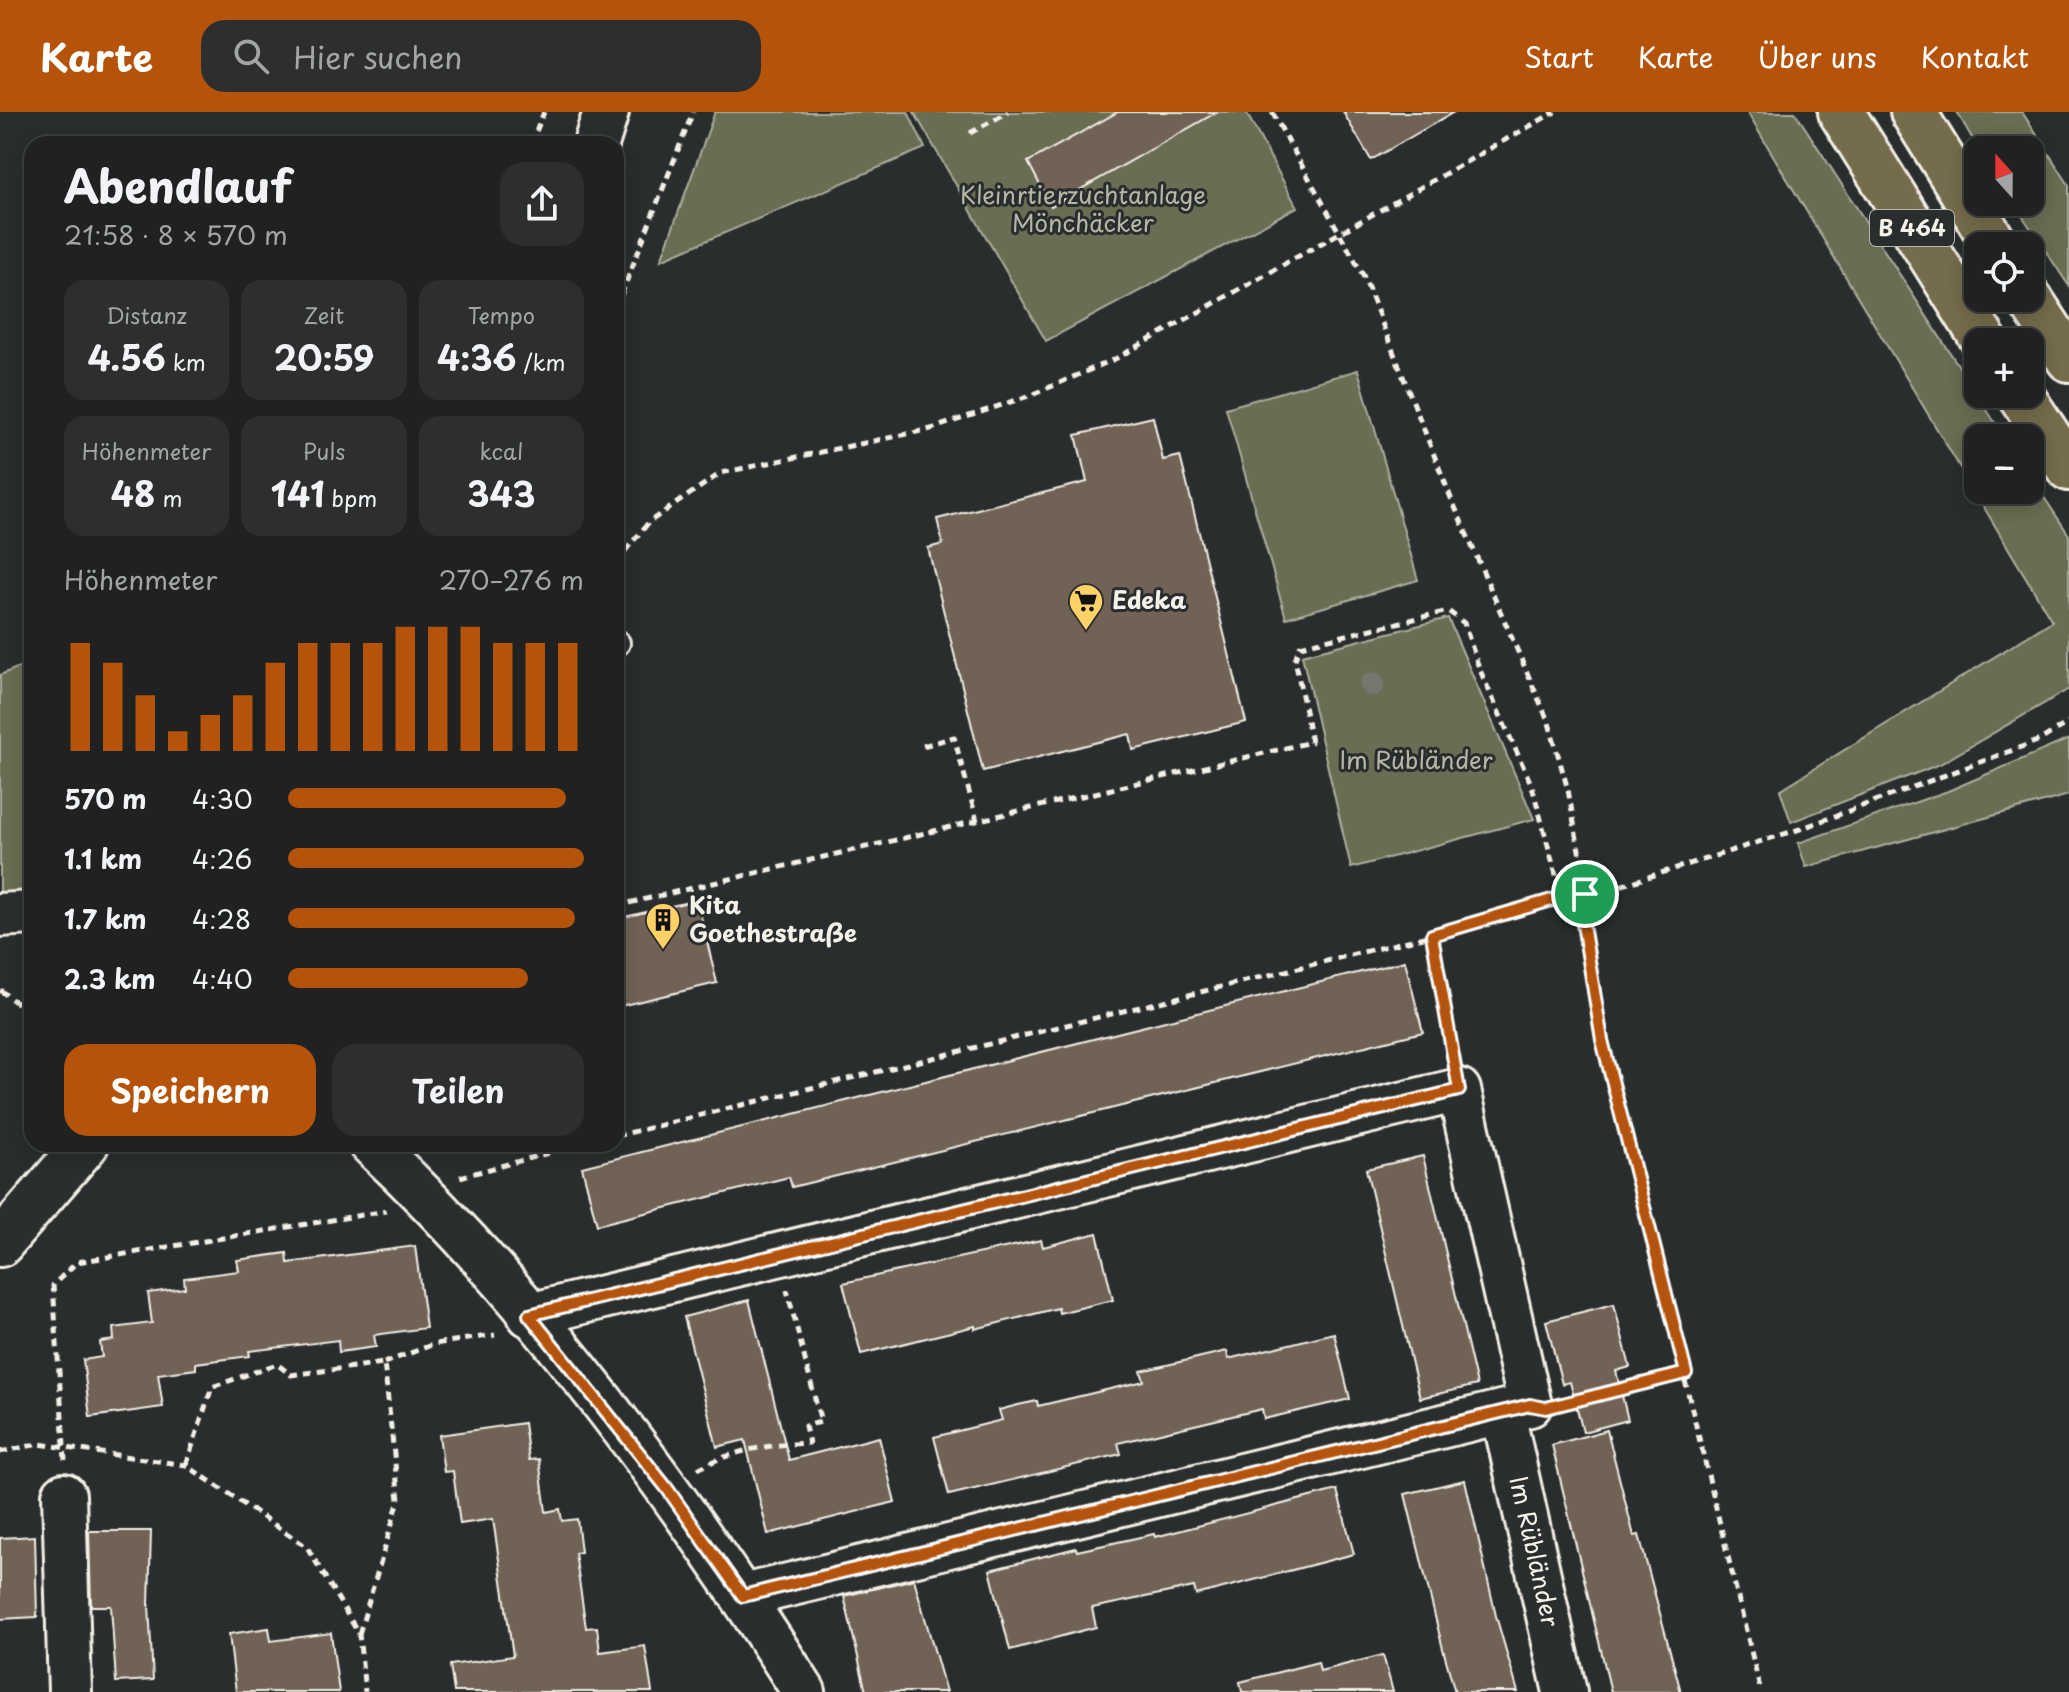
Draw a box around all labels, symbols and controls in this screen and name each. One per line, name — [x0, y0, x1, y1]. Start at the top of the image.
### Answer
search box — [201, 20, 761, 92]
text: Karte — [40, 28, 153, 85]
icon: search — [229, 34, 273, 78]
text: Hier suchen — [293, 34, 462, 79]
text: Start — [1524, 35, 1594, 78]
text: Karte — [1638, 35, 1713, 78]
text: Über uns — [1757, 35, 1877, 78]
text: Kontakt — [1921, 35, 2029, 78]
north arrow — [1964, 136, 2044, 216]
map controls — [1964, 136, 2044, 504]
text: Abendlauf — [64, 152, 292, 218]
button: share — [500, 162, 584, 246]
park label: Kleinrtierzuchtanlage Mönchäcker — [960, 176, 1206, 240]
road number: B 464 — [1870, 210, 1954, 246]
text: 21:58 · 8 × 570 m — [64, 215, 288, 254]
button: locate — [1964, 232, 2044, 312]
text: Distanz — [106, 298, 187, 331]
text: Zeit — [304, 298, 344, 331]
text: Tempo — [468, 298, 535, 331]
button: + — [1964, 328, 2044, 408]
text: 4.56 — [87, 331, 166, 383]
text: 20:59 — [274, 331, 374, 383]
text: 4:36 — [437, 331, 516, 383]
text: km — [166, 345, 206, 378]
text: /km — [516, 345, 566, 378]
button: − — [1964, 424, 2044, 504]
text: Höhenmeter — [82, 434, 211, 467]
text: Puls — [303, 434, 345, 467]
text: kcal — [479, 434, 523, 467]
text: 48 — [111, 467, 155, 519]
text: 141 — [271, 467, 325, 519]
text: 343 — [467, 467, 535, 519]
text: m — [155, 481, 183, 514]
text: bpm — [325, 481, 377, 514]
text: Höhenmeter — [64, 560, 217, 599]
text: 270–276 m — [439, 560, 584, 599]
place label: Edeka — [1112, 581, 1187, 617]
supermarket icon: Edeka — [1067, 582, 1105, 632]
park label: Im Rübländer — [1339, 741, 1493, 777]
text: 570 m — [64, 779, 147, 818]
text: 4:30 — [192, 779, 253, 818]
text: 1.1 km — [64, 839, 142, 878]
text: 4:26 — [192, 839, 252, 878]
pin — [1551, 860, 1619, 928]
icon: arrive — [1563, 872, 1607, 916]
place label: Kita Goethestraße — [689, 886, 857, 950]
text: 1.7 km — [64, 899, 147, 938]
text: 4:28 — [192, 899, 251, 938]
building icon: Kita Goethestraße — [644, 901, 682, 951]
text: 2.3 km — [64, 959, 156, 998]
text: 4:40 — [192, 959, 253, 998]
button: Speichern — [64, 1044, 316, 1136]
button: Teilen — [332, 1044, 584, 1136]
street label: Im Rübländer — [1502, 1472, 1570, 1630]

